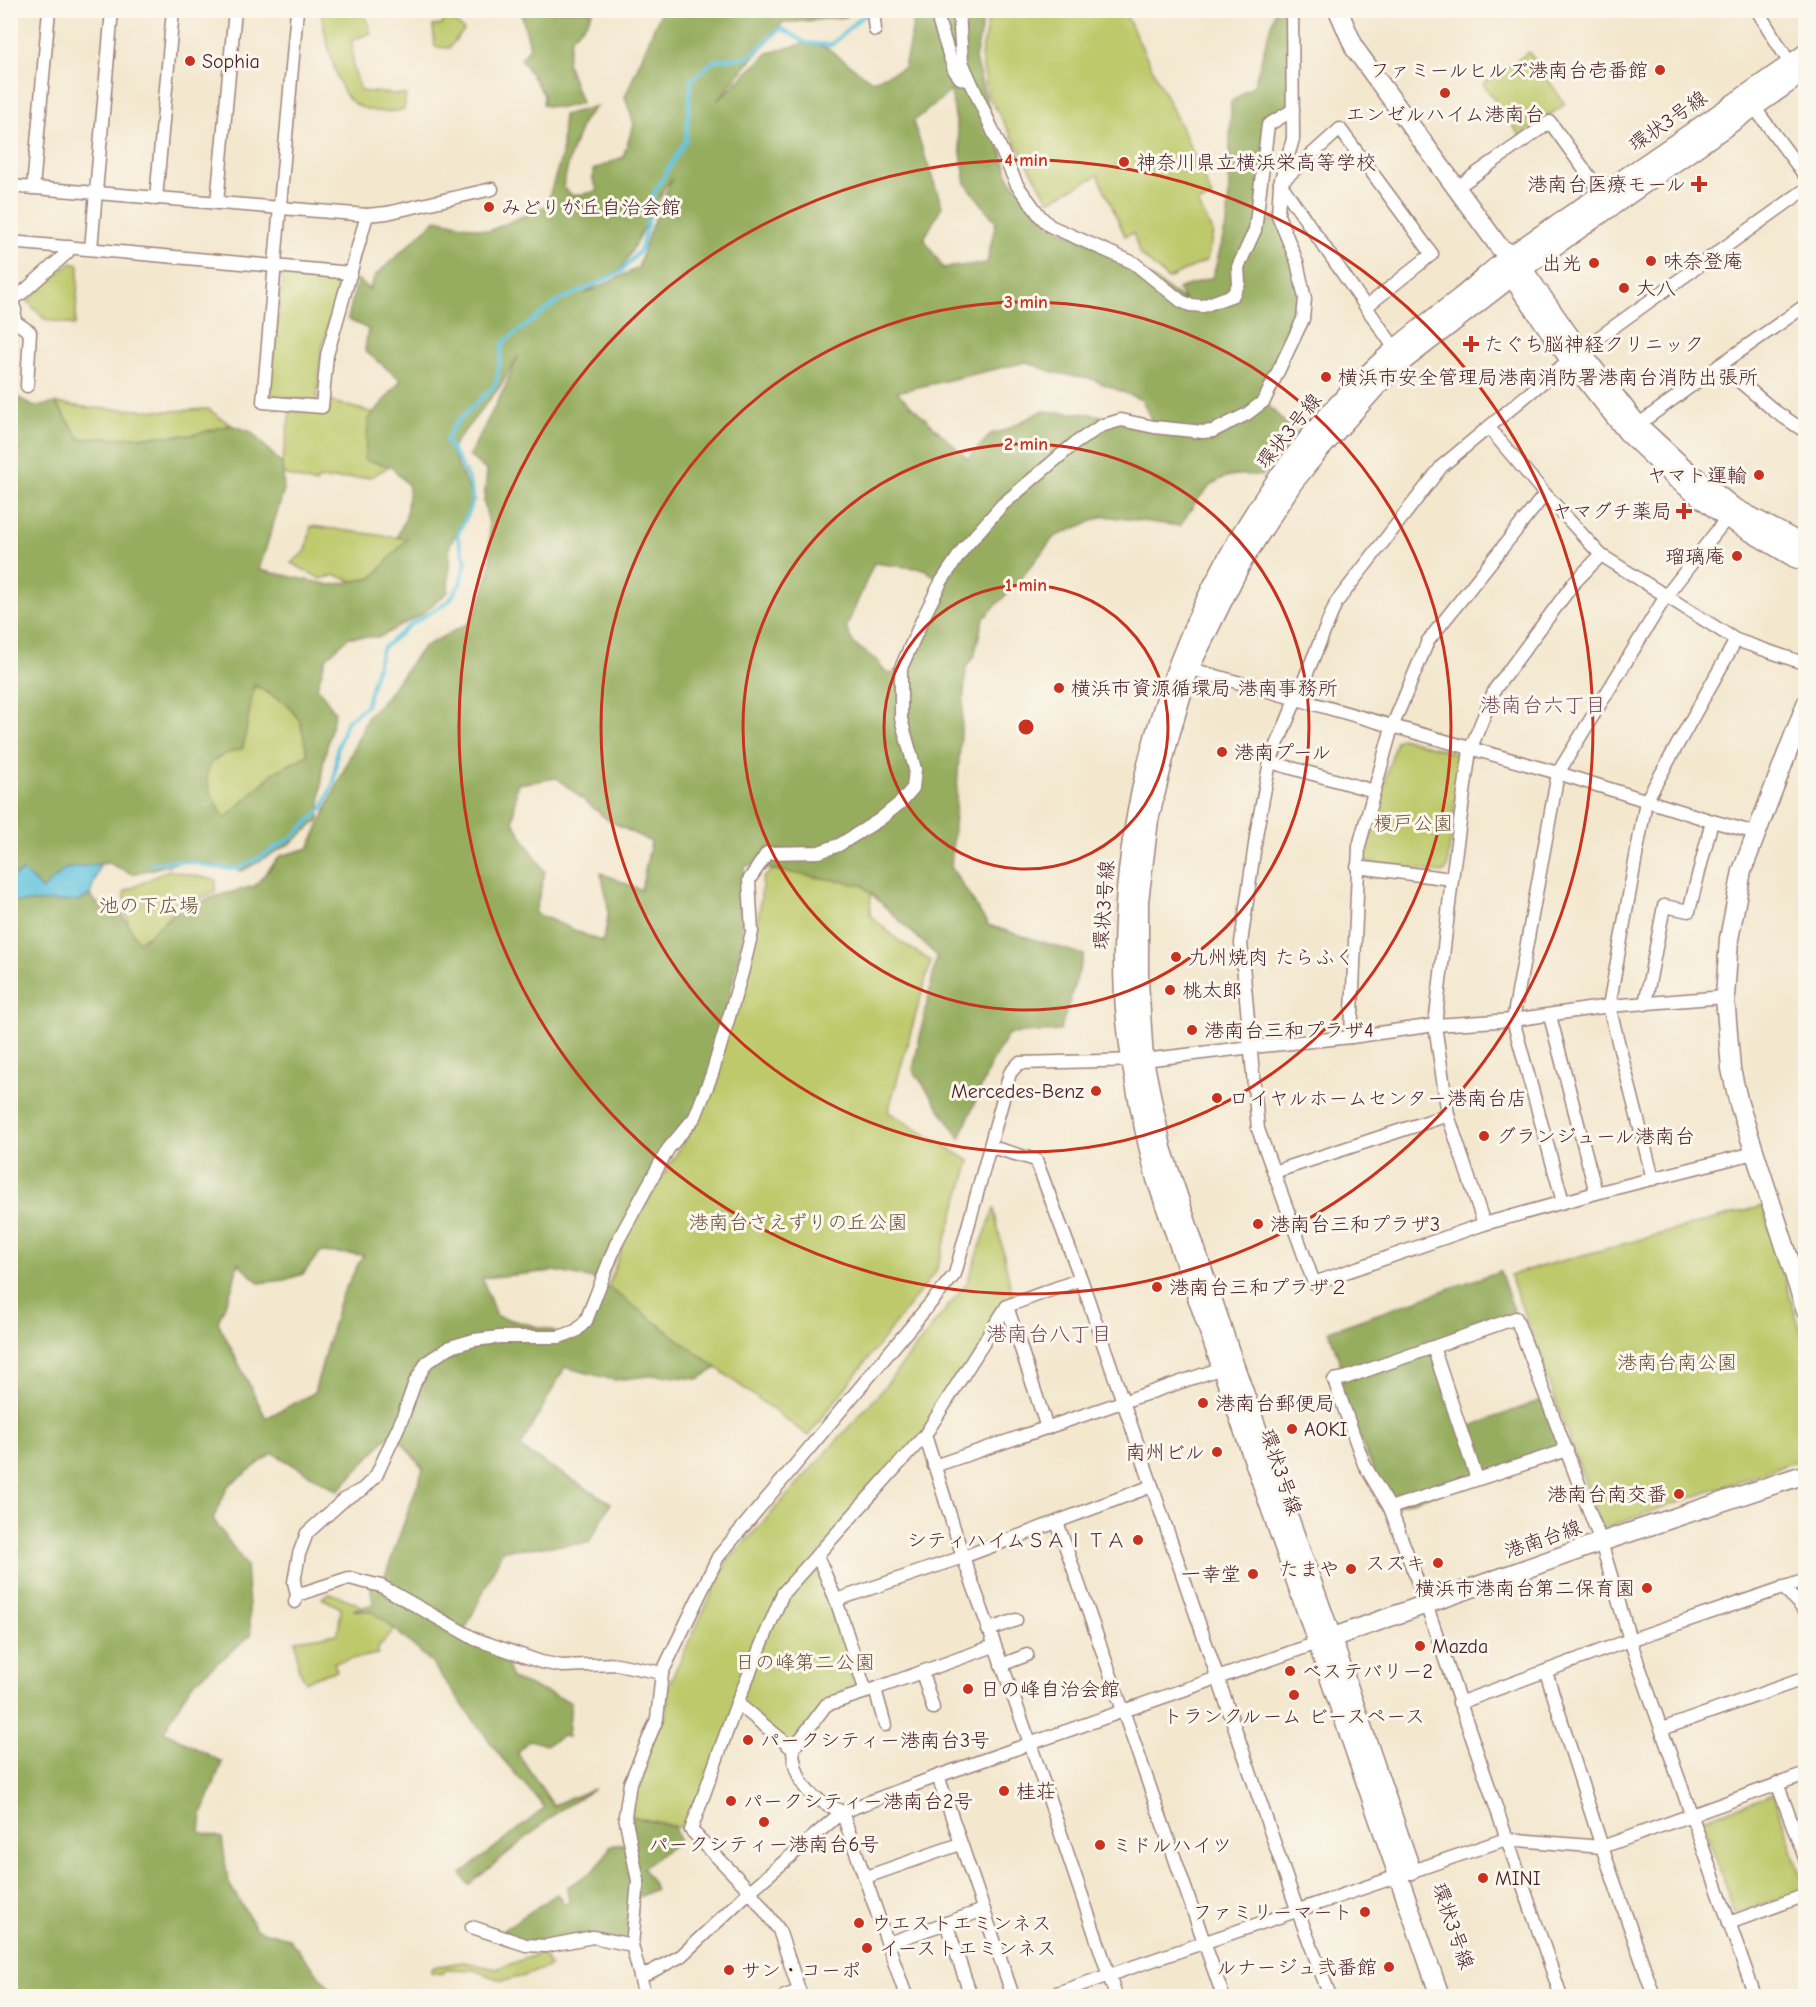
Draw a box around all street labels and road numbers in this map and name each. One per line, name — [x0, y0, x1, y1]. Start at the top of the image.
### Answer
street label: 環状3号線 — [1624, 86, 1712, 156]
street label: 環状3号線 — [1252, 389, 1326, 473]
street label: 環状3号線 — [1089, 859, 1119, 951]
street label: 環状3号線 — [1255, 1426, 1307, 1518]
street label: 港南台線 — [1501, 1515, 1585, 1563]
street label: 環状3号線 — [1427, 1880, 1479, 1972]

